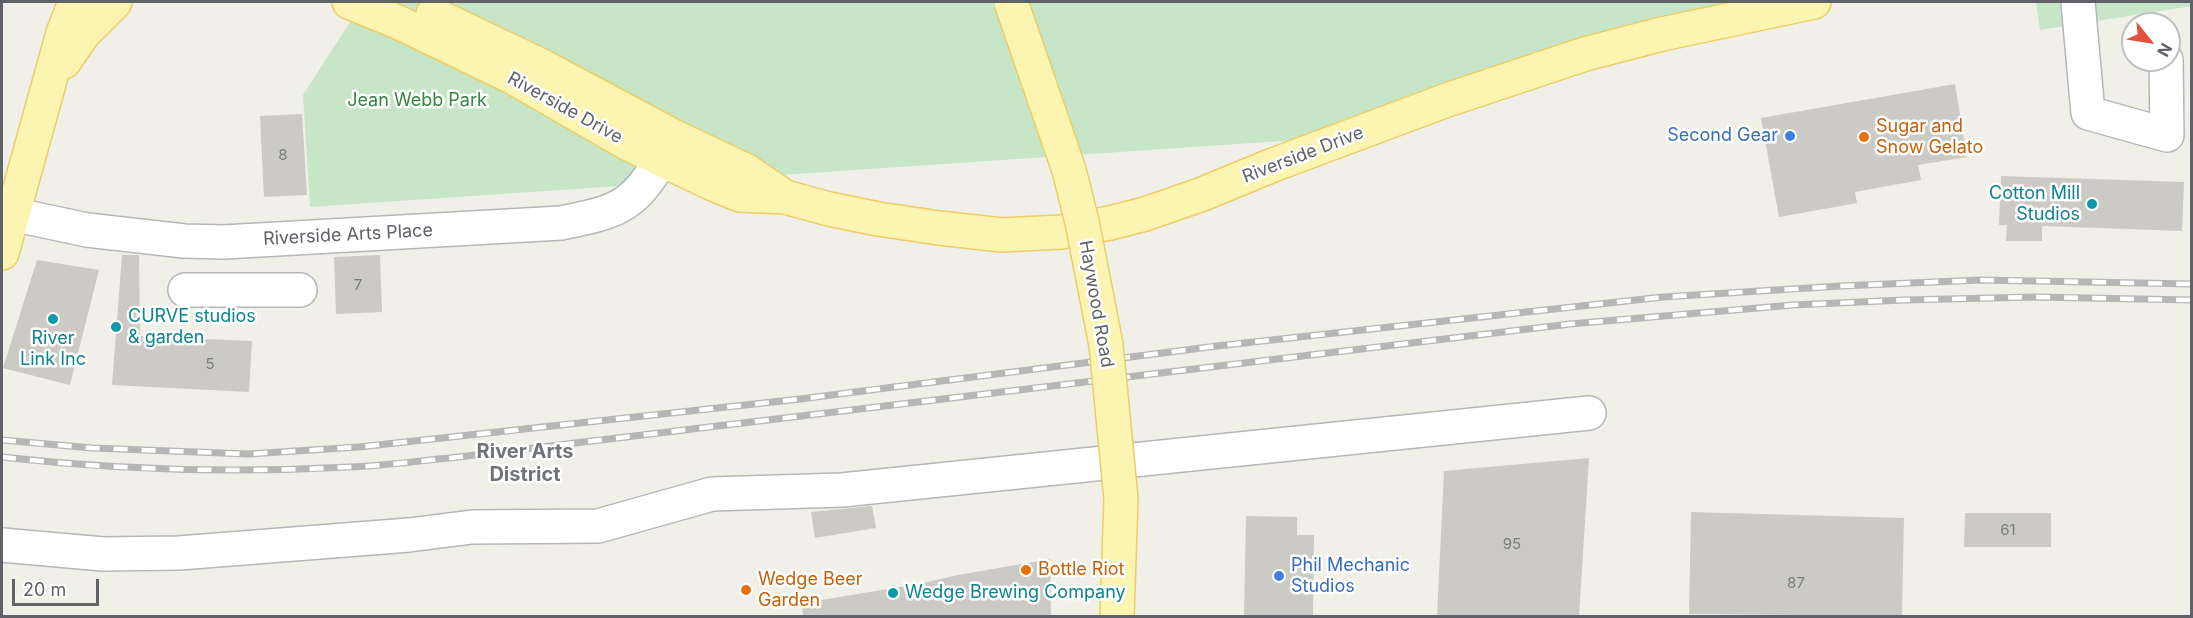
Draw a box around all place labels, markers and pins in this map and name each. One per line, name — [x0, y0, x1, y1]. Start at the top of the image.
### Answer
place label: Sugar and Snow Gelato — [1876, 116, 1983, 158]
place label: Second Gear — [1667, 125, 1778, 147]
marker: Second Gear — [1783, 129, 1797, 143]
marker: Sugar and Snow Gelato — [1857, 130, 1871, 144]
place label: Cotton Mill Studios — [1989, 183, 2080, 226]
marker: Cotton Mill Studios — [2085, 197, 2099, 211]
place label: CURVE studios & garden — [128, 306, 256, 348]
marker: River Link Inc — [46, 312, 60, 326]
marker: CURVE studios & garden — [109, 320, 123, 334]
place label: River Link Inc — [20, 328, 86, 370]
place label: Phil Mechanic Studios — [1291, 555, 1410, 598]
place label: Bottle Riot — [1038, 559, 1124, 581]
marker: Bottle Riot — [1019, 563, 1033, 577]
place label: Wedge Beer Garden — [758, 569, 862, 612]
marker: Phil Mechanic Studios — [1272, 569, 1286, 583]
place label: Wedge Brewing Company — [905, 582, 1126, 604]
marker: Wedge Beer Garden — [739, 583, 753, 597]
marker: Wedge Brewing Company — [886, 586, 900, 600]

